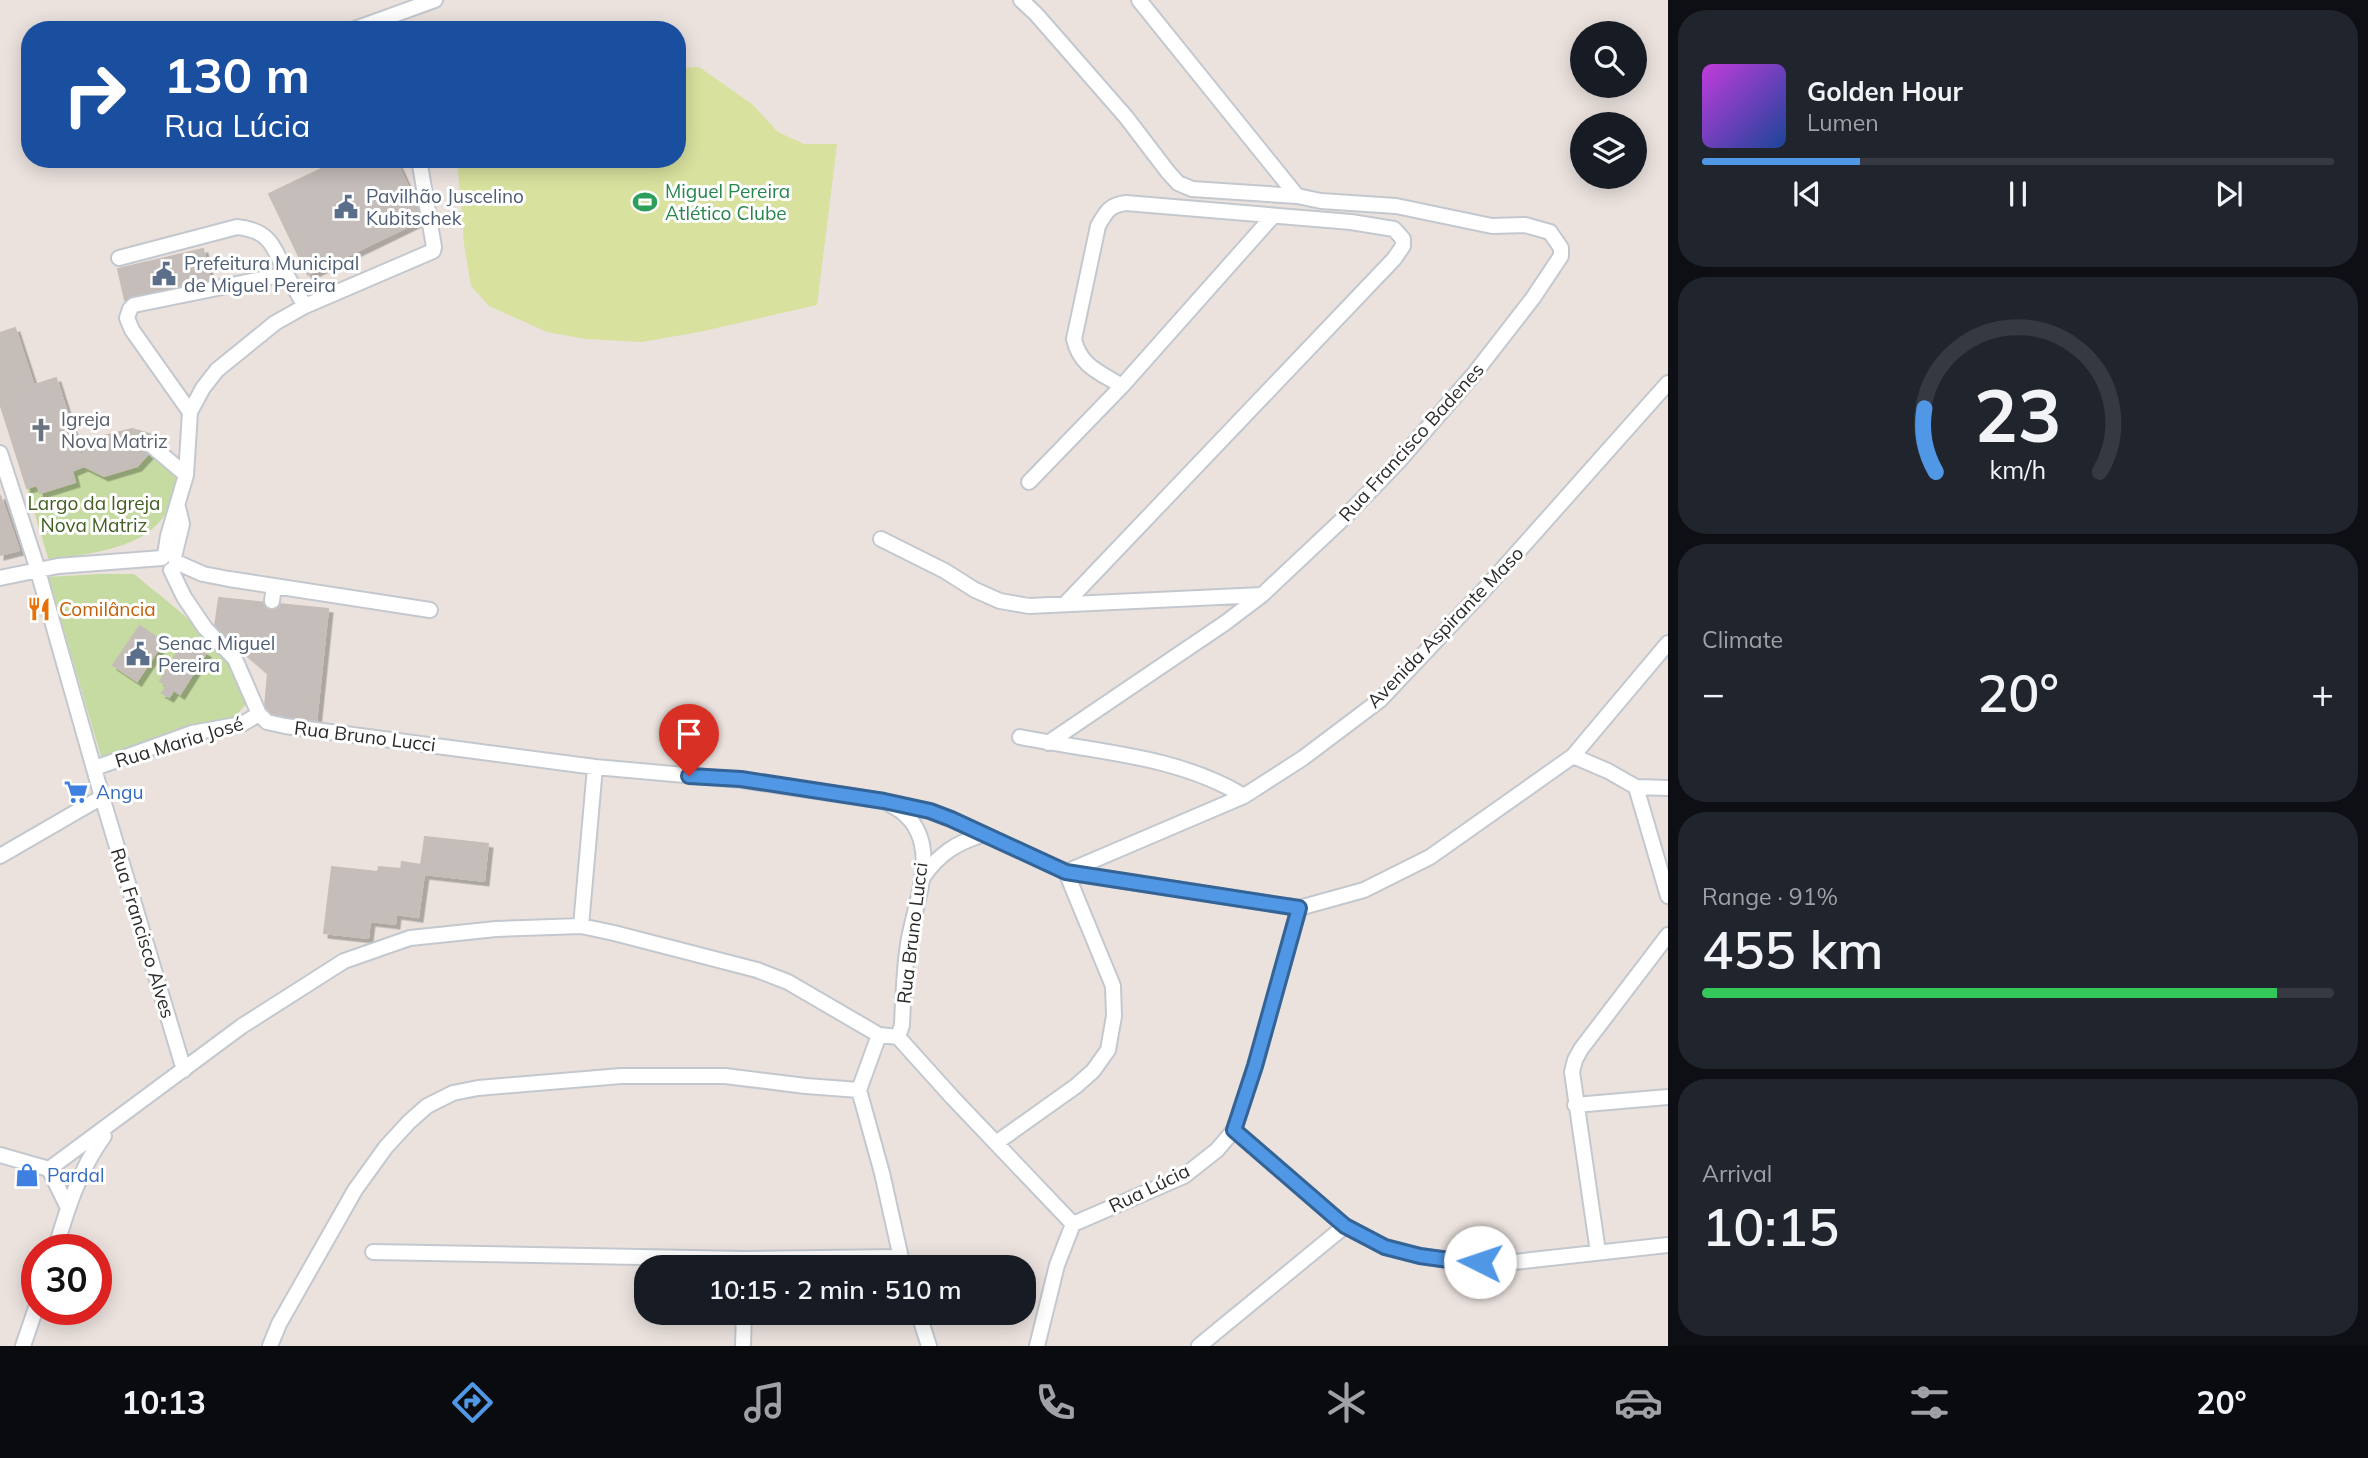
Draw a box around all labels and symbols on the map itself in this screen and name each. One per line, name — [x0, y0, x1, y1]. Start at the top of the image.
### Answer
place label: Miguel Pereira Atlético Clube — [665, 179, 790, 225]
place label: Pavilhão Juscelino Kubitschek — [366, 184, 524, 230]
sports icon: Miguel Pereira Atlético Clube — [631, 188, 659, 216]
public building icon: Pavilhão Juscelino Kubitschek — [332, 193, 360, 221]
place label: Prefeitura Municipal de Miguel Pereira — [184, 251, 359, 297]
public building icon: Prefeitura Municipal de Miguel Pereira — [150, 260, 178, 288]
street label: Rua Francisco Badenes — [1333, 358, 1489, 526]
place label: Igreja Nova Matriz — [61, 407, 168, 453]
church icon: Igreja Nova Matriz — [27, 416, 55, 444]
park label: Largo da Igreja Nova Matriz — [28, 491, 160, 537]
street label: Avenida Aspirante Maso — [1362, 541, 1528, 713]
restaurant icon: Comilância — [25, 595, 53, 623]
place label: Comilância — [59, 597, 156, 621]
place label: Senac Miguel Pereira — [158, 631, 275, 677]
public building icon: Senac Miguel Pereira — [124, 640, 152, 668]
pin — [659, 704, 719, 776]
street label: Rua Maria José — [112, 711, 246, 773]
street label: Rua Bruno Lucci — [293, 715, 437, 757]
supermarket icon: Angu — [62, 778, 90, 806]
place label: Angu — [96, 780, 144, 804]
street label: Rua Francisco Alves — [106, 845, 180, 1021]
street label: Rua Bruno Lucci — [891, 861, 933, 1005]
street label: Rua Lúcia — [1105, 1158, 1193, 1218]
shop icon: Pardal — [13, 1161, 41, 1189]
place label: Pardal — [47, 1163, 104, 1187]
position arrow — [1443, 1225, 1517, 1299]
speed limit sign: 30 — [21, 1234, 112, 1325]

